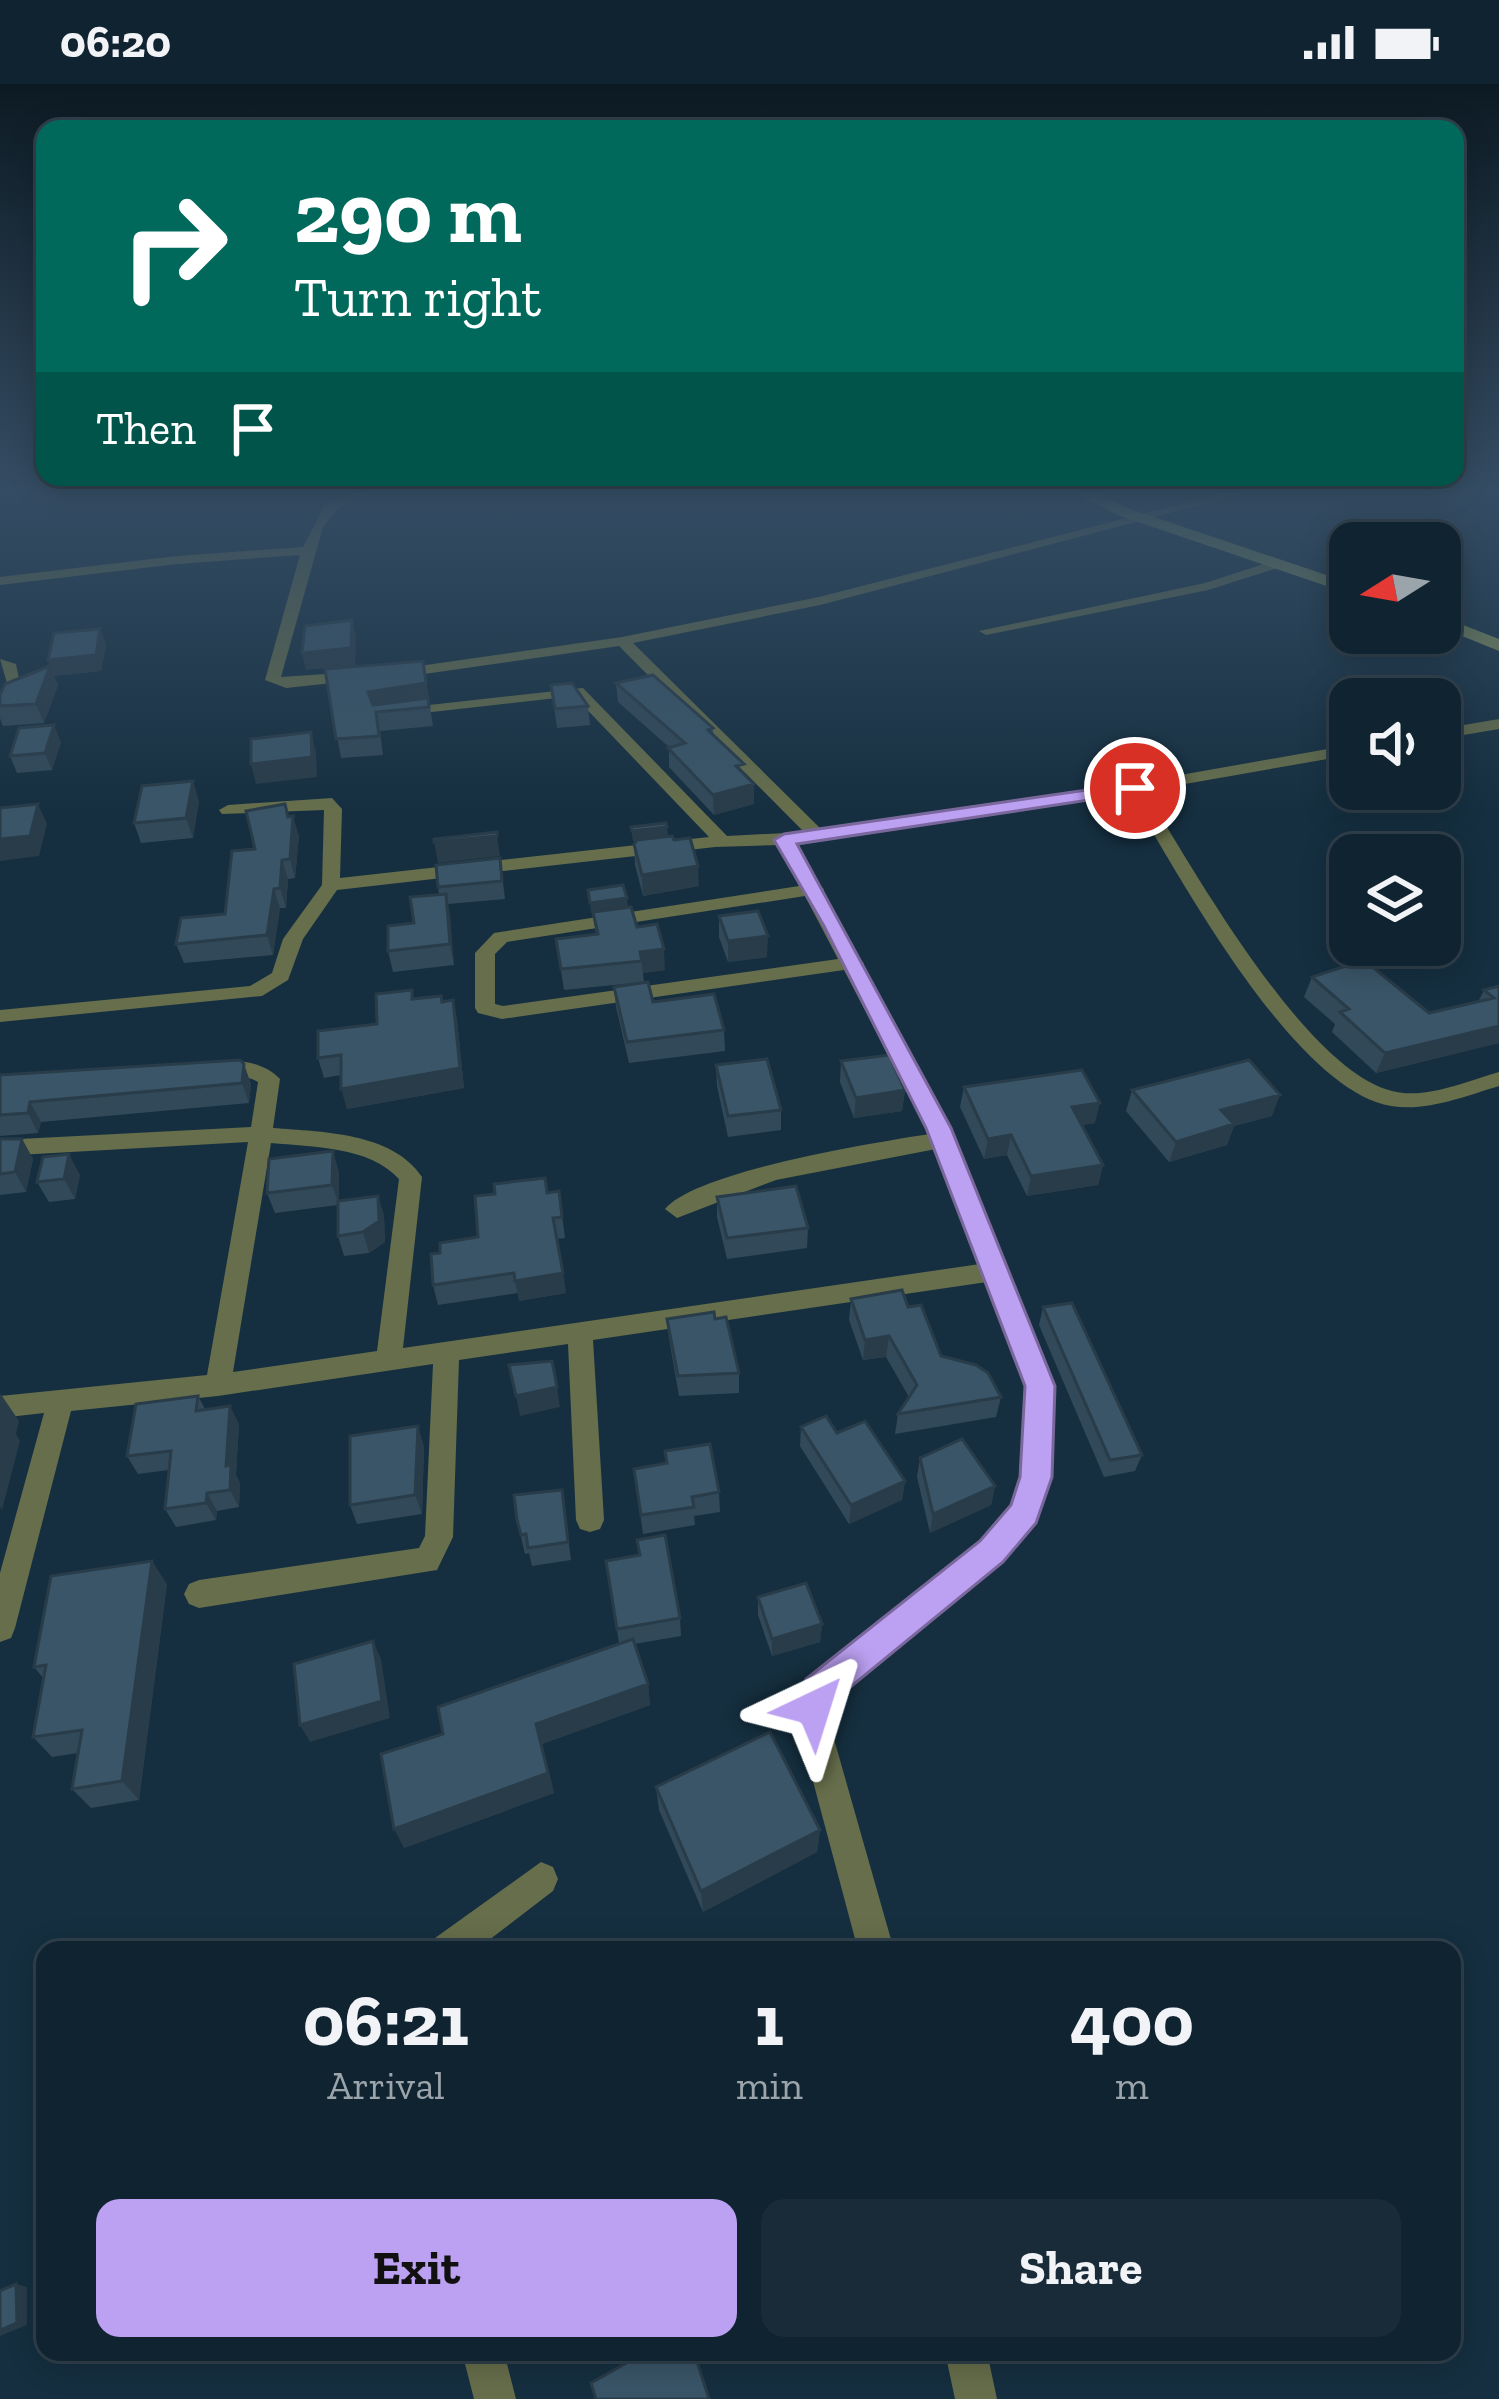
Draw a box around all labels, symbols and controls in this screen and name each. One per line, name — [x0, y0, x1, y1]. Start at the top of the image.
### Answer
text: 06:20 — [60, 15, 171, 69]
text: 290 m — [294, 163, 522, 264]
icon: right — [96, 168, 252, 324]
text: Turn right — [294, 265, 541, 330]
icon: arrive — [220, 396, 286, 462]
text: Then — [96, 402, 196, 456]
north arrow — [1329, 522, 1461, 654]
map controls — [1329, 522, 1461, 966]
button: sound — [1329, 678, 1461, 810]
pin — [1084, 737, 1186, 839]
icon: arrive — [1102, 755, 1168, 821]
button: layers — [1329, 834, 1461, 966]
position arrow — [751, 1645, 877, 1771]
text: 06:21 — [303, 1977, 469, 2063]
text: 1 — [755, 1977, 784, 2063]
text: 400 — [1070, 1977, 1194, 2063]
text: Arrival — [327, 2062, 445, 2109]
text: min — [736, 2062, 803, 2109]
text: m — [1115, 2062, 1149, 2109]
button: Exit — [96, 2199, 737, 2337]
button: Share — [761, 2199, 1401, 2337]

